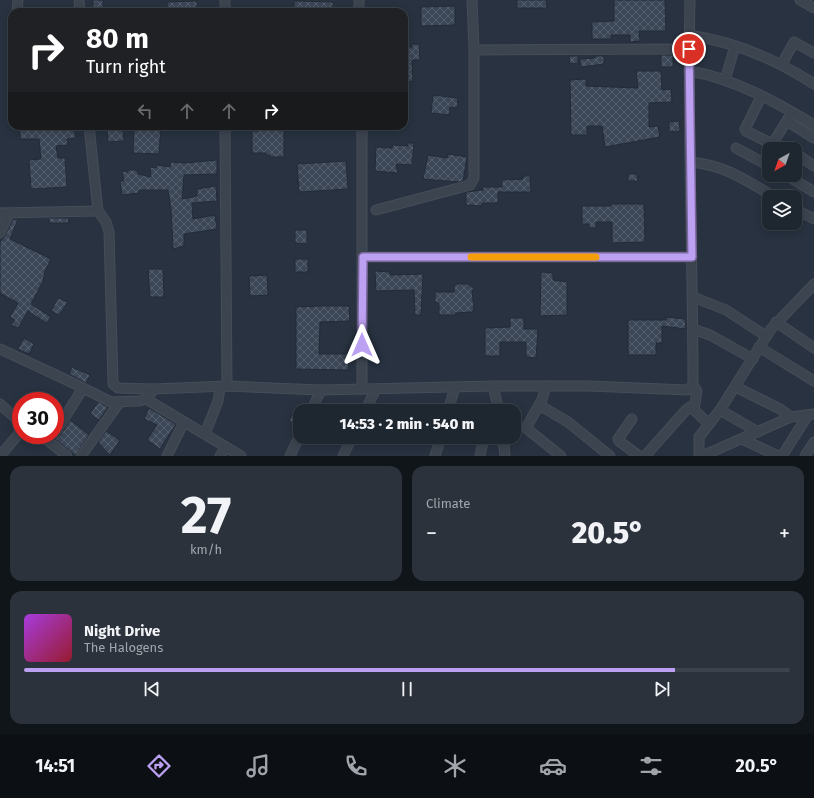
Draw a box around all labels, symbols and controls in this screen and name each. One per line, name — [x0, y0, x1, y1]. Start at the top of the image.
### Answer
text: 80 m — [86, 22, 149, 55]
icon: right — [20, 24, 72, 76]
pin — [672, 32, 706, 66]
icon: arrive — [678, 38, 700, 60]
text: Turn right — [86, 56, 166, 78]
icon: left — [134, 100, 156, 122]
icon: ahead — [176, 100, 198, 122]
icon: ahead — [218, 100, 240, 122]
icon: right — [260, 100, 282, 122]
north arrow — [762, 142, 802, 182]
map controls — [762, 142, 802, 230]
button: layers — [762, 190, 802, 230]
position arrow — [341, 324, 383, 366]
speed limit sign: 30 — [12, 392, 64, 444]
text: 14:53 · 2 min · 540 m — [340, 415, 474, 433]
text: 27 — [181, 484, 231, 547]
text: Climate — [426, 496, 470, 511]
text: 20.5° — [572, 515, 644, 551]
text: − — [426, 520, 437, 547]
text: + — [779, 520, 790, 547]
text: km/h — [190, 542, 222, 557]
text: Night Drive — [84, 622, 160, 640]
text: The Halogens — [84, 640, 163, 655]
icon: previous — [141, 678, 163, 700]
icon: pause — [396, 678, 418, 700]
icon: next — [651, 678, 673, 700]
icon: directions — [145, 752, 173, 780]
icon: music — [244, 752, 272, 780]
icon: phone — [342, 752, 370, 780]
icon: climate — [441, 752, 469, 780]
icon: car — [539, 752, 567, 780]
icon: filters — [637, 752, 665, 780]
text: 14:51 — [35, 755, 75, 777]
text: 20.5° — [736, 755, 779, 777]

